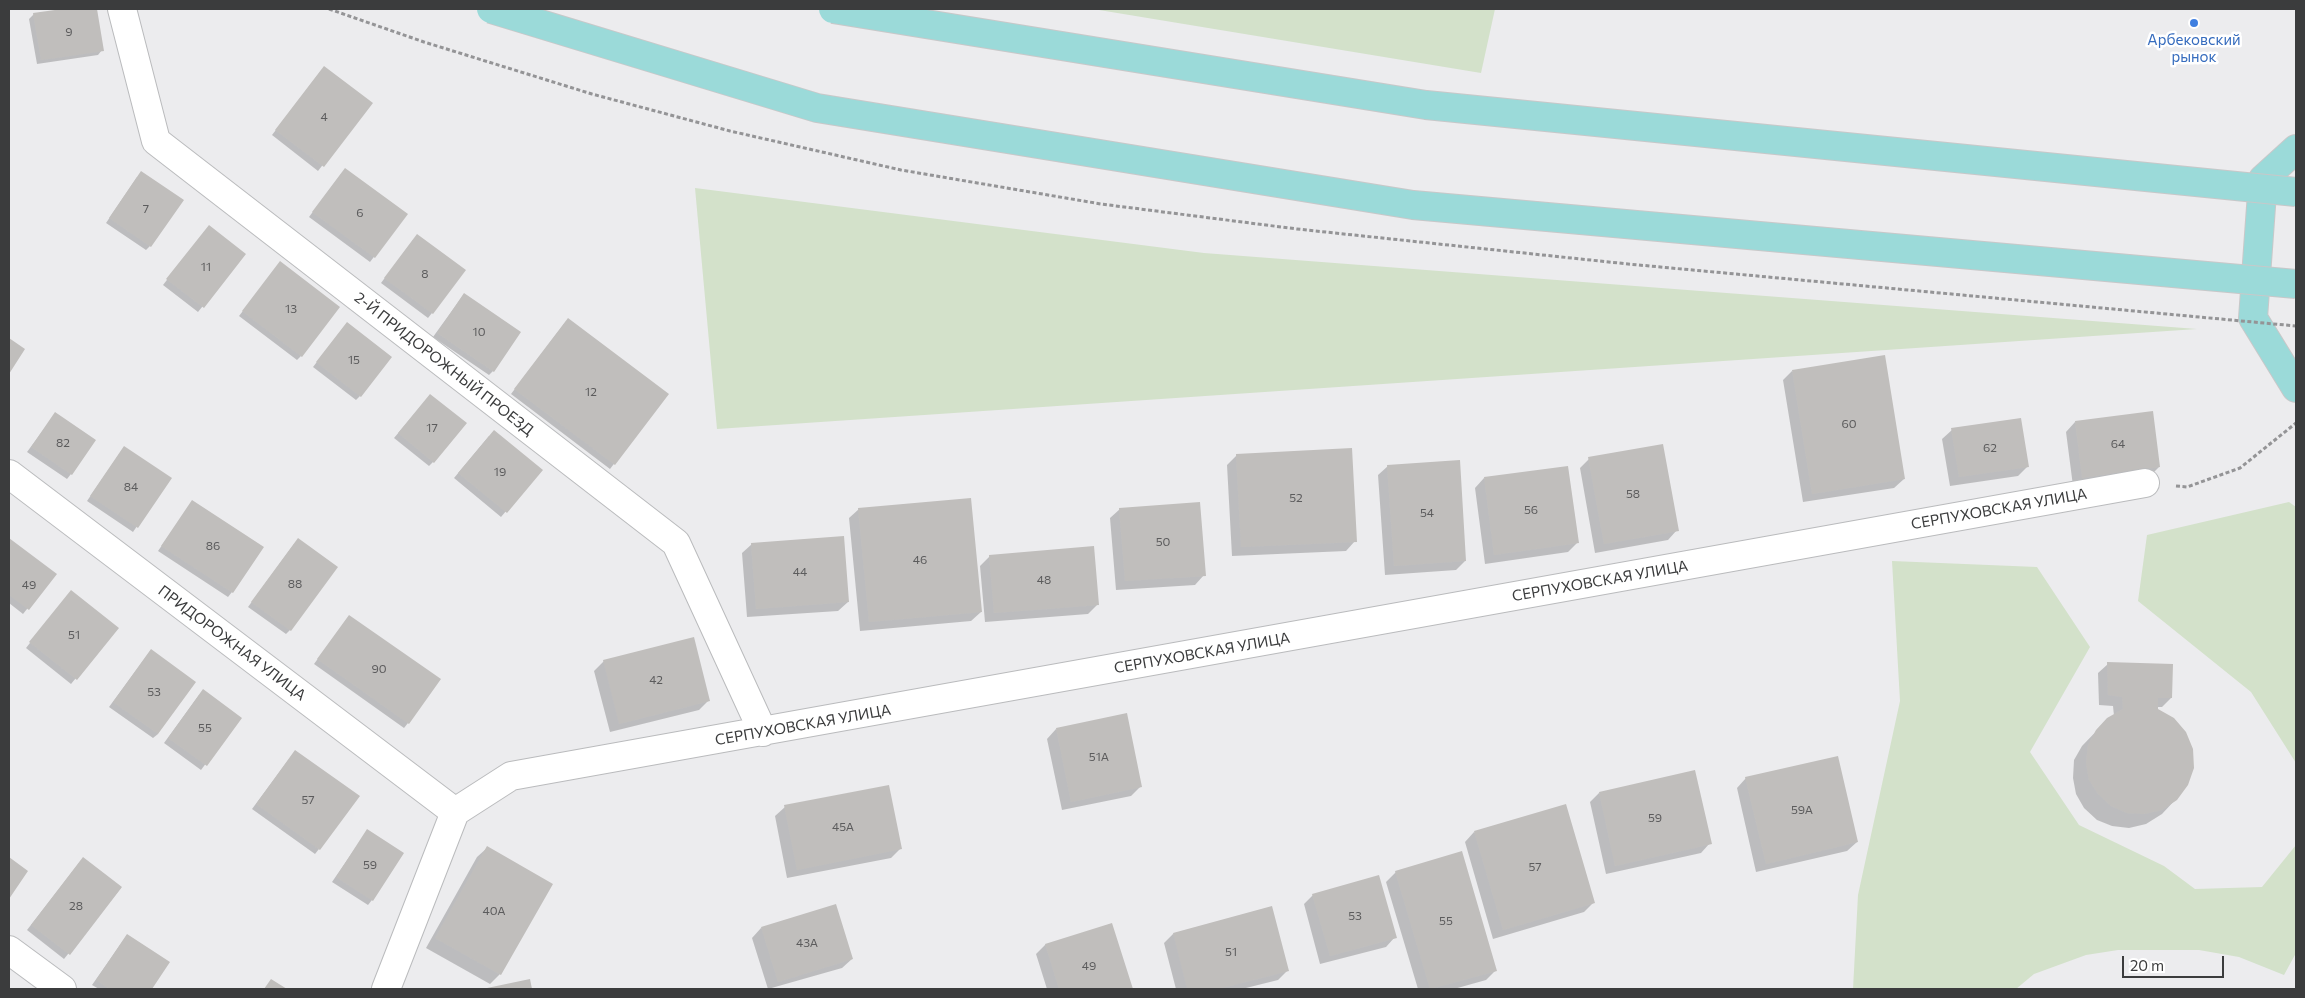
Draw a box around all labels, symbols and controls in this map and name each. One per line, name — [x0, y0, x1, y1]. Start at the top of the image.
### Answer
marker: Арбековский рынок — [2188, 17, 2200, 29]
house number: 9 — [65, 25, 73, 39]
place label: Арбековский рынок — [2147, 31, 2241, 66]
house number: 4 — [320, 110, 328, 124]
house number: 7 — [143, 202, 149, 216]
house number: 6 — [356, 206, 364, 220]
house number: 11 — [201, 260, 211, 274]
house number: 8 — [421, 267, 429, 281]
street label: 2-Й ПРИДОРОЖНЫЙ ПРОЕЗД — [351, 288, 537, 440]
house number: 13 — [285, 302, 297, 316]
house number: 10 — [473, 325, 485, 339]
house number: 15 — [348, 353, 360, 367]
house number: 12 — [585, 385, 597, 399]
house number: 60 — [1841, 417, 1857, 431]
house number: 17 — [426, 421, 438, 435]
house number: 82 — [56, 436, 70, 450]
house number: 64 — [2111, 437, 2125, 451]
house number: 62 — [1983, 441, 1997, 455]
house number: 19 — [494, 465, 506, 479]
house number: 84 — [124, 480, 138, 494]
street label: СЕРПУХОВСКАЯ УЛИЦА — [1910, 485, 2088, 533]
house number: 58 — [1626, 487, 1640, 501]
house number: 52 — [1289, 491, 1303, 505]
house number: 56 — [1524, 503, 1538, 517]
house number: 54 — [1420, 506, 1434, 520]
house number: 50 — [1156, 535, 1170, 549]
house number: 86 — [206, 539, 220, 553]
house number: 46 — [913, 553, 927, 567]
street label: СЕРПУХОВСКАЯ УЛИЦА — [1511, 557, 1689, 605]
house number: 44 — [793, 565, 807, 579]
house number: 48 — [1037, 573, 1051, 587]
house number: 88 — [288, 577, 302, 591]
house number: 49 — [22, 578, 36, 592]
street label: ПРИДОРОЖНАЯ УЛИЦА — [155, 582, 309, 704]
house number: 51 — [68, 628, 80, 642]
street label: СЕРПУХОВСКАЯ УЛИЦА — [1113, 629, 1291, 677]
house number: 90 — [371, 662, 387, 676]
house number: 42 — [649, 673, 663, 687]
house number: 53 — [147, 685, 161, 699]
street label: СЕРПУХОВСКАЯ УЛИЦА — [714, 701, 892, 749]
house number: 55 — [198, 721, 212, 735]
house number: 51А — [1089, 750, 1109, 764]
house number: 57 — [301, 793, 315, 807]
house number: 59А — [1791, 803, 1813, 817]
house number: 59 — [1648, 811, 1662, 825]
house number: 45А — [832, 820, 854, 834]
house number: 59 — [363, 858, 377, 872]
house number: 57 — [1528, 860, 1542, 874]
house number: 28 — [69, 899, 83, 913]
house number: 40А — [482, 904, 506, 918]
house number: 53 — [1348, 909, 1362, 923]
house number: 55 — [1439, 914, 1453, 928]
house number: 43А — [796, 936, 818, 950]
house number: 51 — [1225, 945, 1237, 959]
scale bar — [2125, 946, 2228, 978]
text: 20 m — [2130, 956, 2164, 974]
house number: 49 — [1082, 959, 1096, 973]

